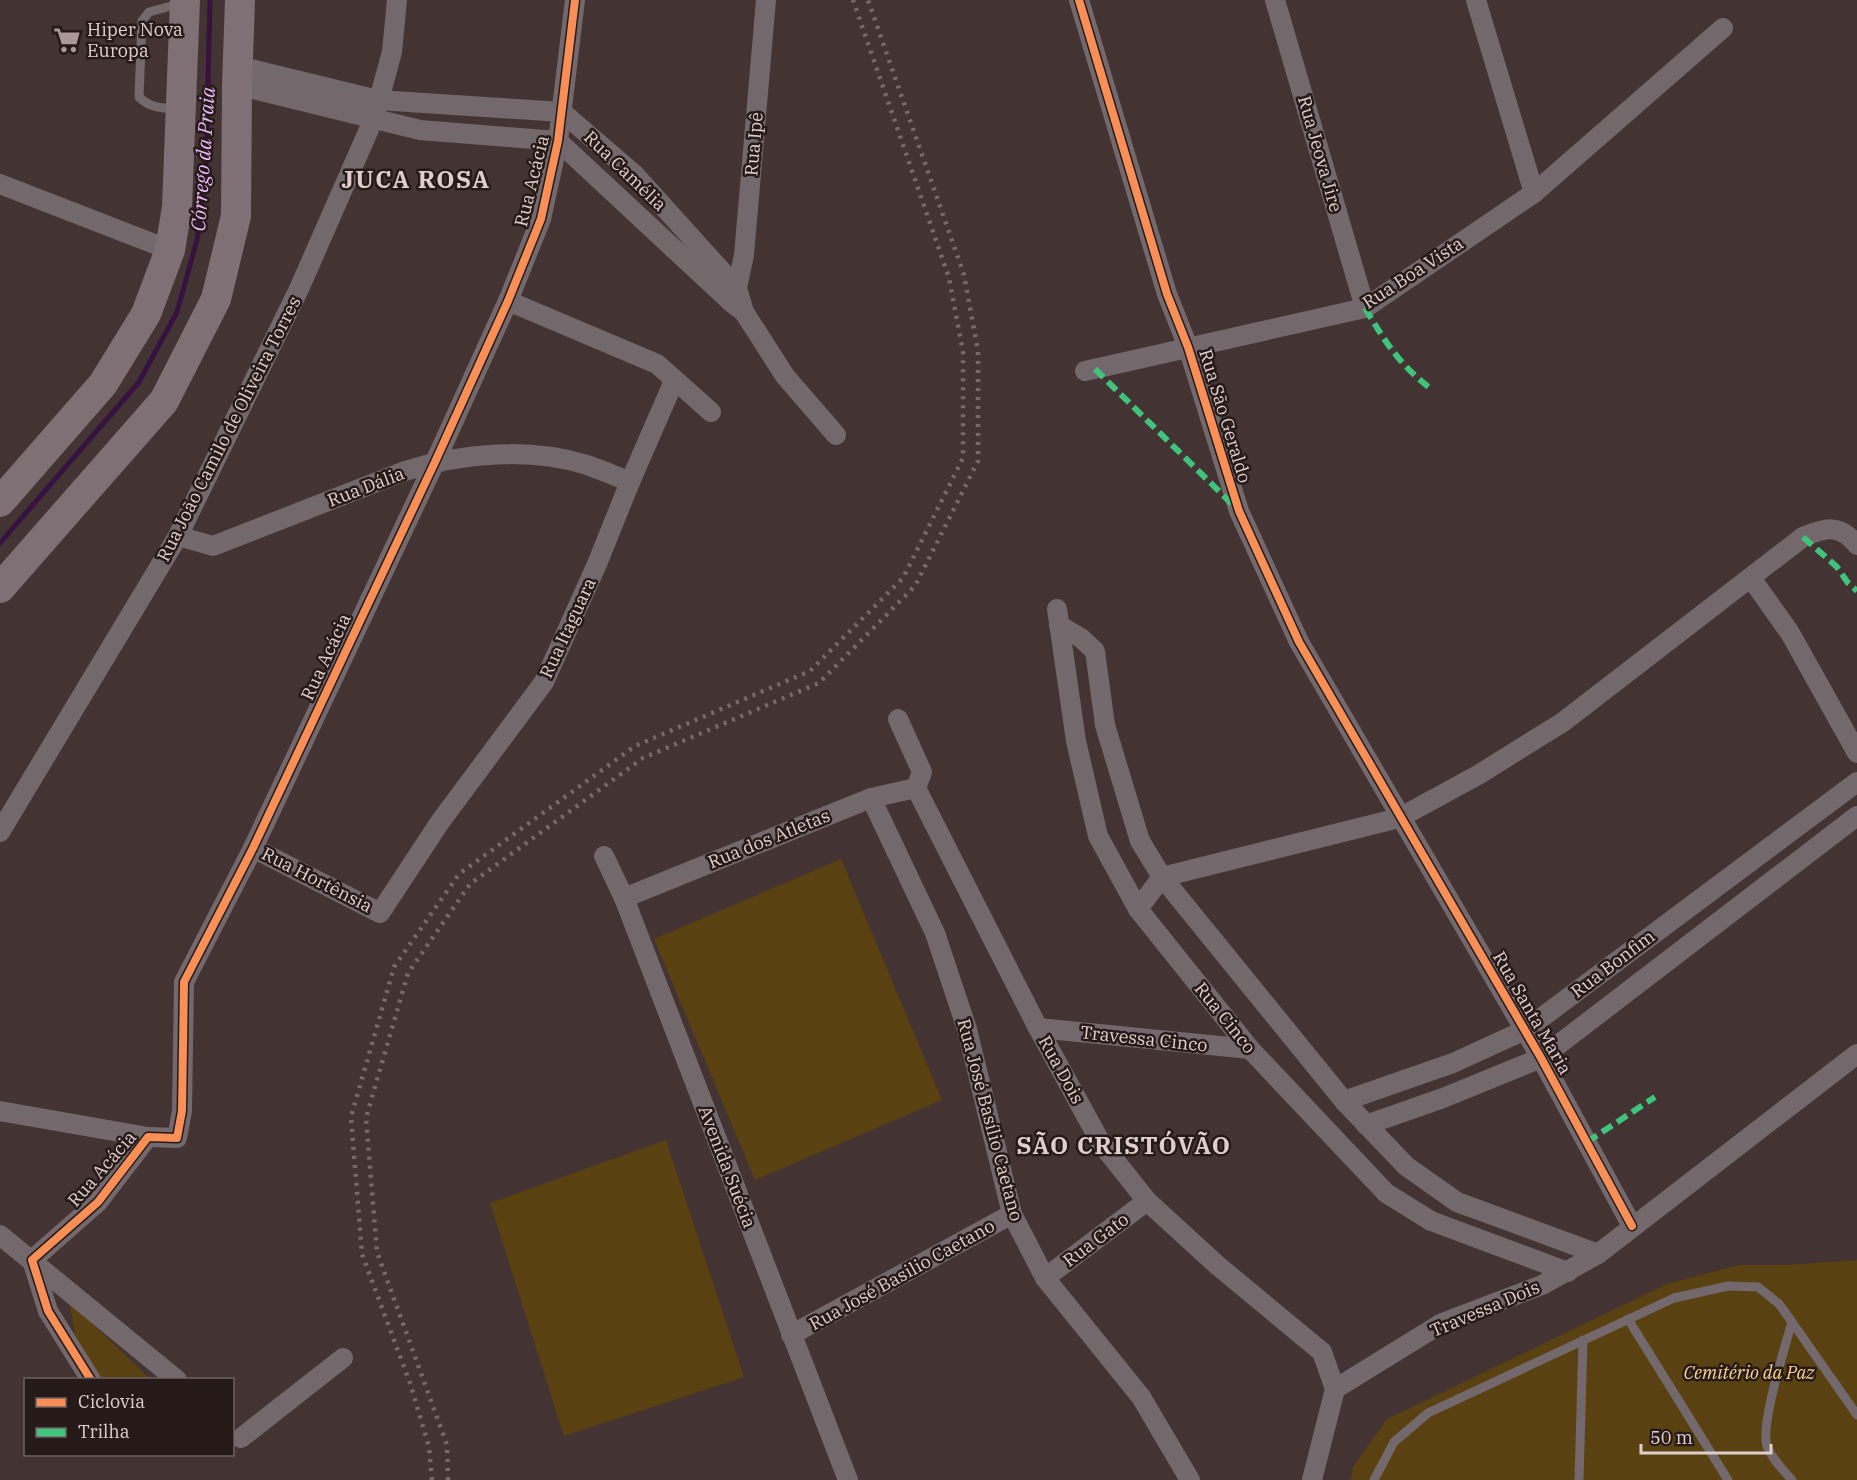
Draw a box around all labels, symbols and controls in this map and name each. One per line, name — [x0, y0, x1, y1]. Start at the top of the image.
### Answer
place label: Hiper Nova Europa — [87, 18, 183, 62]
supermarket icon: Hiper Nova Europa — [52, 25, 82, 55]
water label: Córrego da Praia — [184, 86, 221, 232]
street label: Rua Jeova Jire — [1293, 93, 1348, 215]
street label: Rua Ipê — [739, 111, 768, 177]
street label: Rua Camélia — [579, 125, 672, 216]
street label: Rua Acácia — [509, 133, 554, 229]
district label: JUCA ROSA — [342, 163, 490, 195]
street label: Rua Boa Vista — [1358, 231, 1468, 314]
street label: Rua João Camilo de Oliveira Torres — [151, 292, 306, 565]
street label: Rua São Geraldo — [1194, 346, 1257, 486]
street label: Rua Dália — [324, 461, 408, 512]
street label: Rua Itaguara — [534, 574, 601, 682]
street label: Rua Acácia — [295, 610, 356, 704]
street label: Rua dos Atletas — [704, 804, 833, 873]
street label: Rua Hortênsia — [258, 842, 377, 917]
street label: Rua Bonfim — [1566, 924, 1659, 1003]
street label: Rua Santa Maria — [1488, 947, 1577, 1079]
street label: Rua Cinco — [1190, 977, 1261, 1058]
street label: Rua José Basílio Caetano — [952, 1016, 1029, 1224]
street label: Travessa Cinco — [1079, 1020, 1209, 1057]
street label: Rua Dois — [1033, 1032, 1090, 1108]
street label: Avenida Suécia — [694, 1102, 761, 1231]
street label: Rua Acácia — [62, 1126, 141, 1211]
district label: SÃO CRISTÓVÃO — [1016, 1129, 1232, 1161]
street label: Rua Gato — [1058, 1207, 1133, 1272]
street label: Rua José Basilio Caetano — [805, 1214, 999, 1335]
street label: Travessa Dois — [1427, 1275, 1543, 1342]
park label: Cemitério da Paz — [1683, 1361, 1815, 1384]
legend — [24, 1378, 234, 1456]
text: Ciclovia — [78, 1390, 145, 1413]
scale bar — [1641, 1417, 1772, 1455]
text: Trilha — [78, 1420, 130, 1443]
text: 50 m — [1650, 1426, 1693, 1449]

